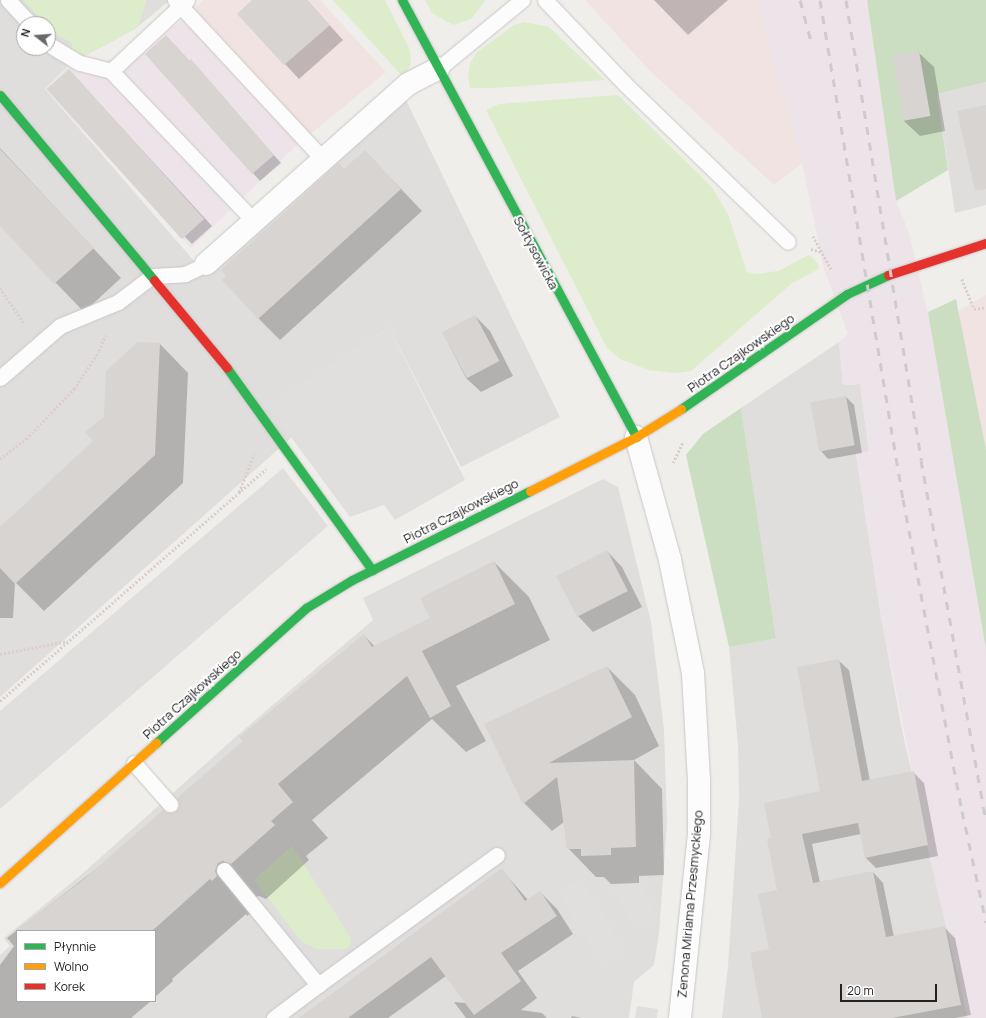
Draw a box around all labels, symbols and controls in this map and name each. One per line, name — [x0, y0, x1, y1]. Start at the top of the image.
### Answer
north arrow — [16, 16, 56, 56]
text: N — [17, 27, 33, 39]
street label: Sołtysowicka — [510, 214, 562, 292]
street label: Piotra Czajkowskiego — [684, 310, 798, 396]
street label: Piotra Czajkowskiego — [401, 475, 521, 547]
street label: Piotra Czajkowskiego — [140, 646, 244, 742]
street label: Zenona Miriama Przesmyckiego — [674, 809, 706, 999]
legend — [16, 930, 156, 1002]
text: Płynnie — [54, 938, 96, 955]
text: Wolno — [54, 958, 89, 975]
scale bar — [842, 976, 939, 1002]
text: Korek — [54, 978, 85, 995]
text: 20 m — [847, 982, 874, 999]

